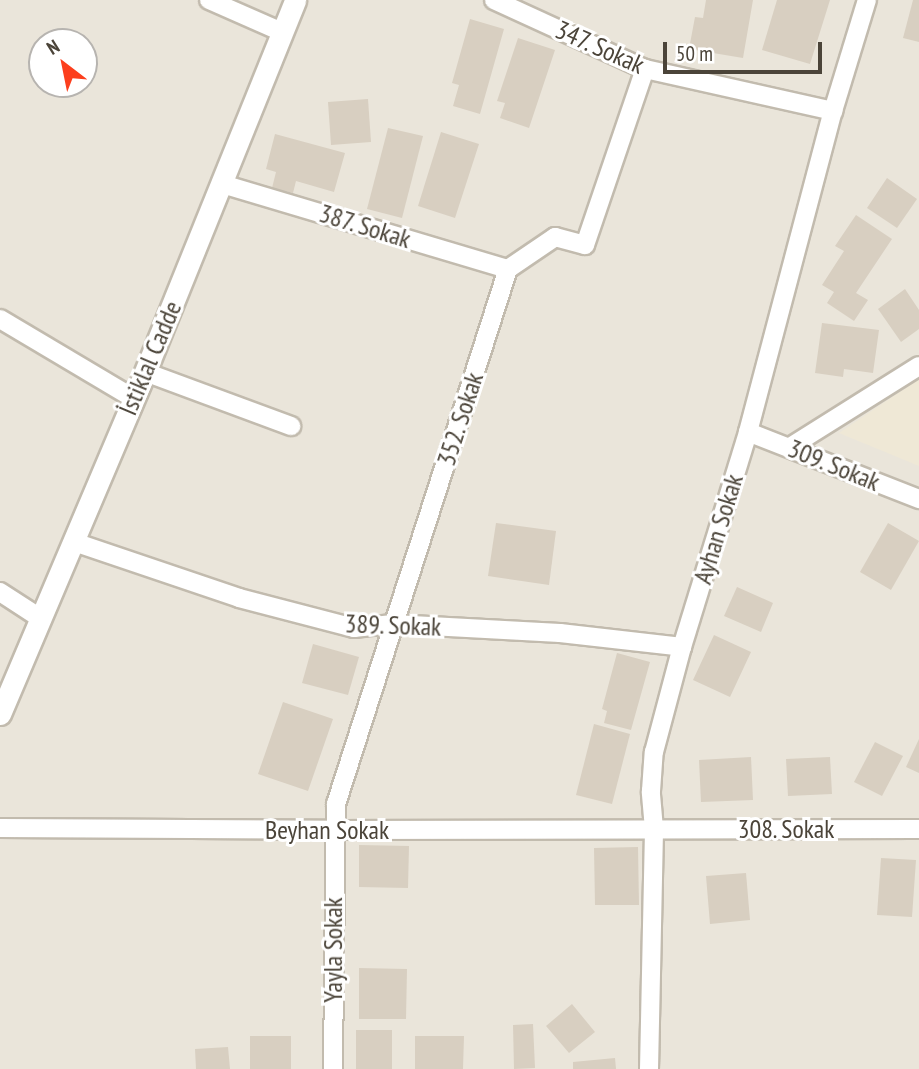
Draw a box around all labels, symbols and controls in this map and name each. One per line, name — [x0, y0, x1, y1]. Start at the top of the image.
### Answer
street label: 347. Sokak — [550, 13, 650, 81]
north arrow — [28, 28, 98, 98]
scale bar — [667, 28, 826, 72]
text: N — [42, 34, 64, 60]
text: 50 m — [676, 40, 713, 67]
street label: 387. Sokak — [315, 197, 415, 255]
street label: İstiklal Cadde — [112, 296, 188, 420]
street label: 352. Sokak — [430, 367, 490, 471]
street label: 309. Sokak — [783, 432, 885, 498]
street label: Ayhan Sokak — [687, 470, 749, 588]
street label: 389. Sokak — [343, 608, 443, 642]
street label: 308. Sokak — [737, 813, 835, 845]
street label: Beyhan Sokak — [265, 814, 389, 846]
street label: Yayla Sokak — [317, 897, 349, 1003]

